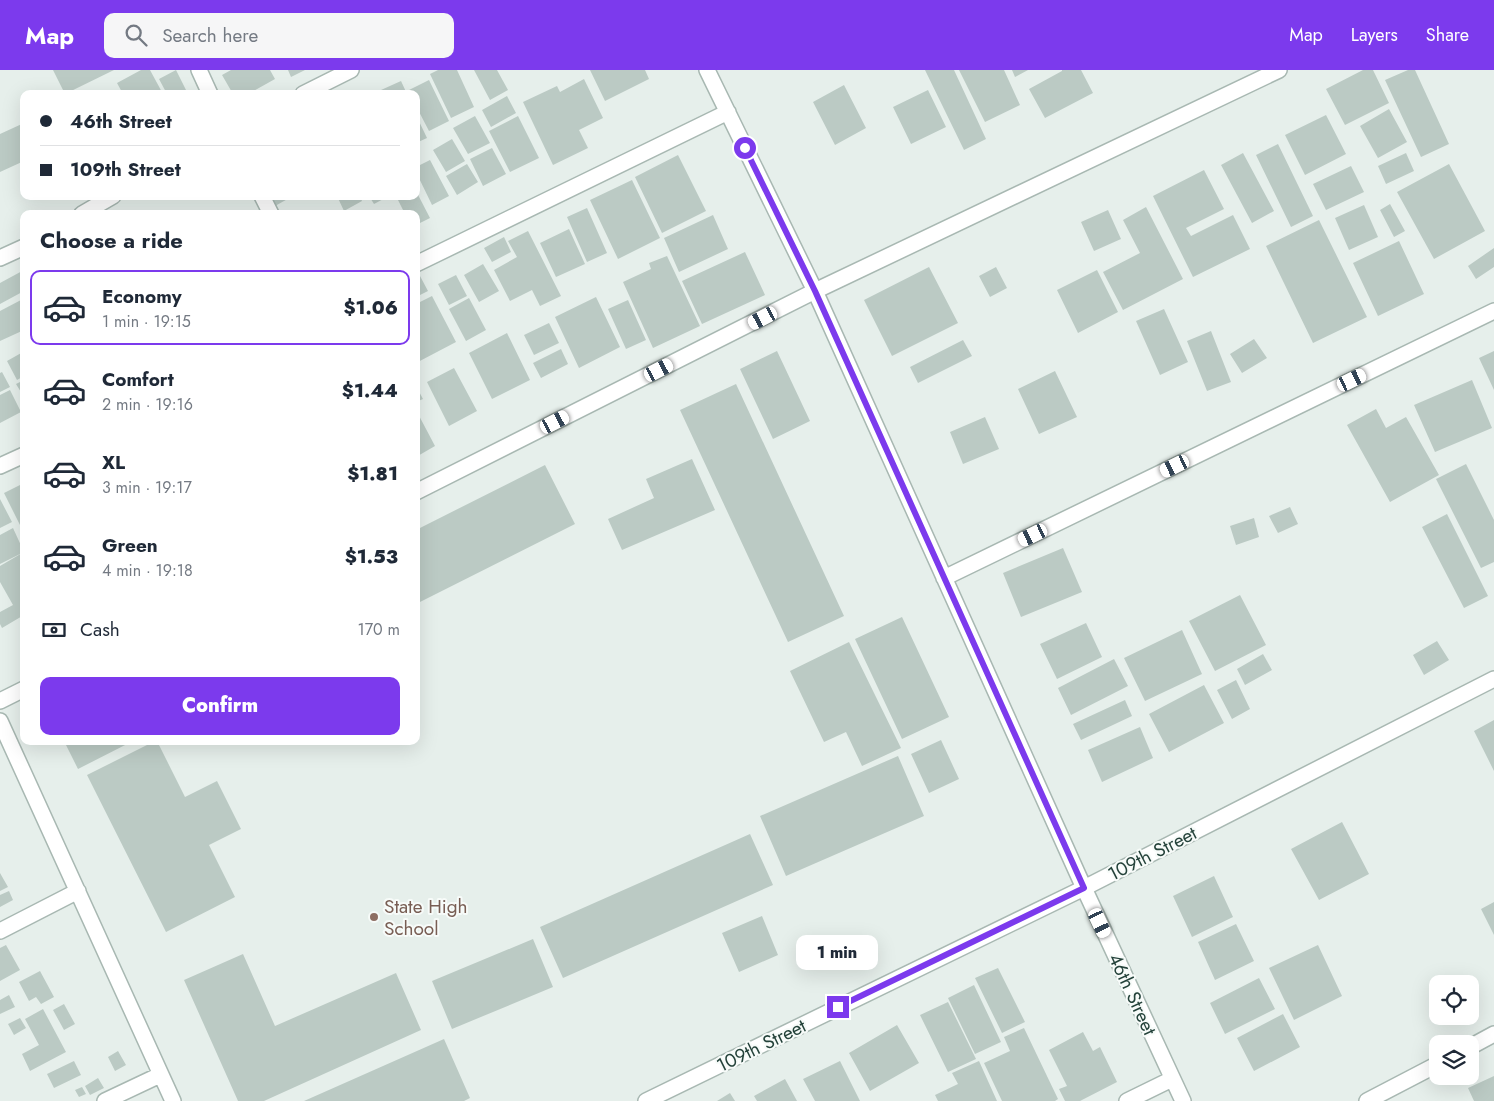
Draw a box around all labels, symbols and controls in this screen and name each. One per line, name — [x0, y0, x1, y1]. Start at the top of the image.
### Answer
search box — [104, 13, 454, 58]
text: Map — [25, 18, 74, 53]
icon: search — [122, 21, 150, 49]
text: Search here — [162, 22, 258, 49]
text: Map — [1289, 22, 1323, 48]
text: Layers — [1351, 22, 1398, 48]
text: Share — [1426, 22, 1469, 48]
text: 46th Street — [70, 108, 172, 135]
route start — [734, 137, 756, 159]
text: 109th Street — [70, 156, 181, 183]
text: Choose a ride — [40, 224, 183, 256]
text: Economy — [102, 283, 182, 310]
icon: car — [42, 285, 87, 330]
text: $1.06 — [344, 294, 398, 321]
car — [746, 305, 779, 331]
text: 1 min · 19:15 — [102, 310, 191, 333]
car — [642, 357, 675, 383]
text: Comfort — [102, 366, 174, 393]
car — [1335, 367, 1368, 393]
icon: car — [42, 368, 87, 413]
text: $1.44 — [342, 377, 398, 404]
text: 2 min · 19:16 — [102, 393, 193, 416]
car — [538, 409, 571, 435]
text: XL — [102, 449, 125, 476]
icon: car — [42, 451, 87, 496]
car — [1158, 453, 1191, 479]
text: $1.81 — [347, 460, 398, 487]
text: 3 min · 19:17 — [102, 476, 192, 499]
car — [1016, 522, 1049, 548]
text: Green — [102, 532, 158, 559]
icon: car — [42, 534, 87, 579]
text: $1.53 — [345, 543, 398, 570]
text: 4 min · 19:18 — [102, 559, 193, 582]
icon: cash — [40, 616, 68, 644]
text: Cash — [80, 616, 120, 643]
text: 170 m — [358, 618, 400, 641]
button: Confirm — [40, 677, 400, 735]
street label: 109th Street — [1103, 819, 1202, 887]
place label: State High School — [384, 893, 468, 942]
car — [1086, 906, 1113, 940]
marker: State High School — [368, 911, 380, 923]
callout: 1 min — [797, 934, 879, 970]
text: 1 min — [817, 941, 857, 964]
street label: 46th Street — [1102, 949, 1163, 1040]
map controls — [1429, 975, 1479, 1085]
button: locate — [1429, 975, 1479, 1025]
route end — [827, 996, 849, 1018]
street label: 109th Street — [712, 1012, 811, 1079]
button: layers — [1429, 1035, 1479, 1085]

